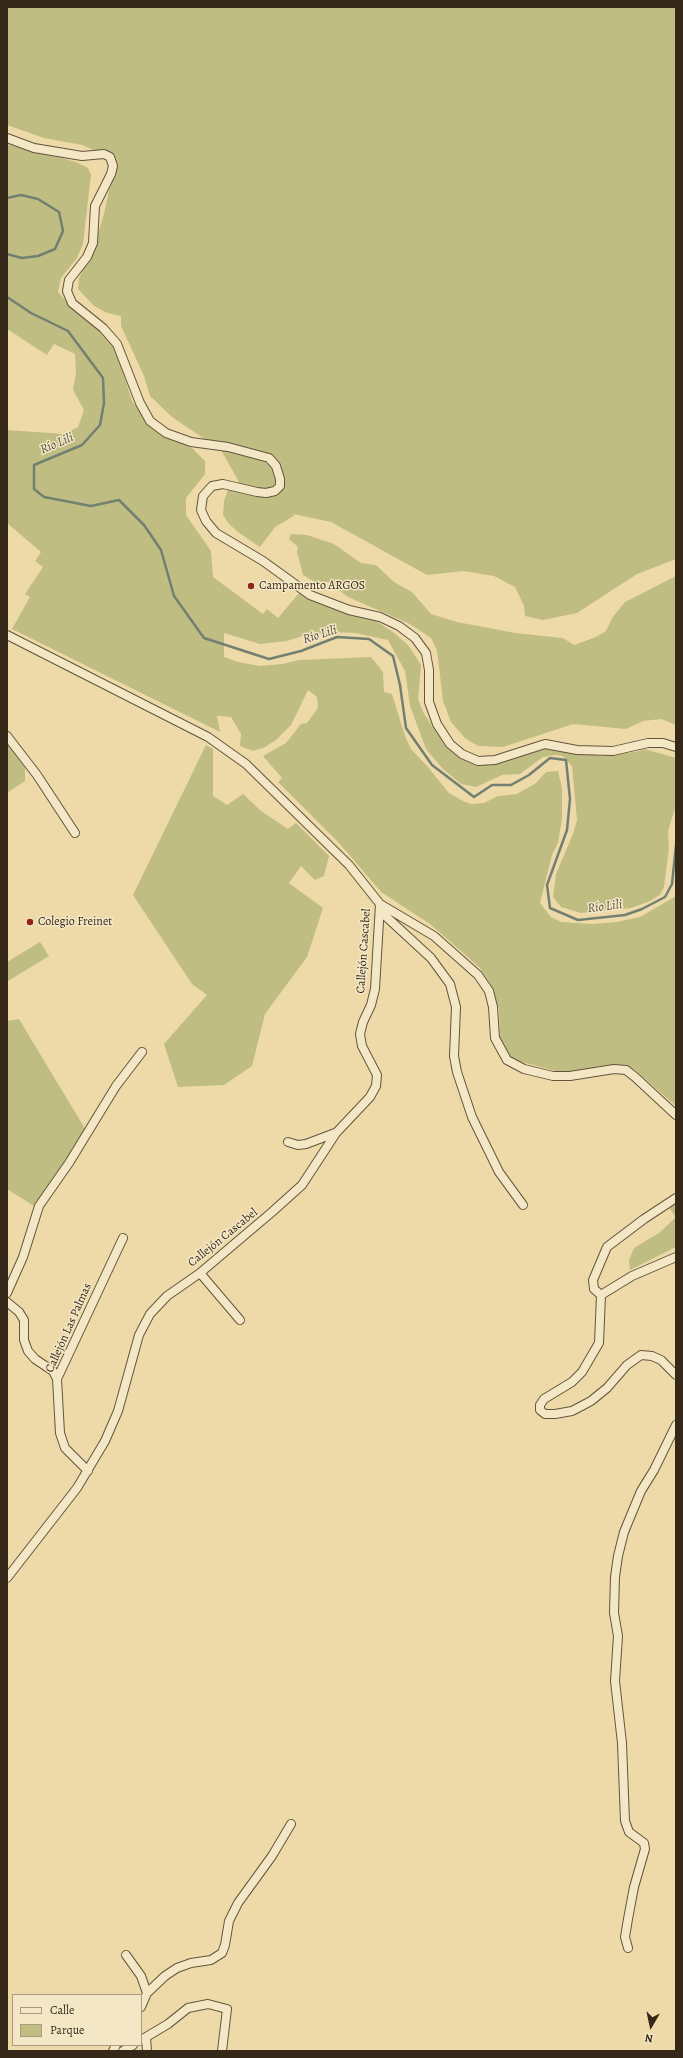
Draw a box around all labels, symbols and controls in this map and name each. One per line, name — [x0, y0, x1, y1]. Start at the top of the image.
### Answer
water label: Río Lili — [38, 430, 76, 458]
place label: Campamento ARGOS — [259, 579, 365, 593]
marker: Campamento ARGOS — [246, 581, 256, 591]
water label: Río Lili — [301, 622, 339, 648]
water label: Río Lili — [587, 897, 623, 917]
street label: Callejón Cascabel — [354, 908, 374, 994]
place label: Colegio Freinet — [38, 915, 112, 929]
marker: Colegio Freinet — [25, 917, 35, 927]
street label: Callejón Cascabel — [185, 1206, 261, 1270]
street label: Callejón Las Palmas — [43, 1281, 95, 1375]
legend — [12, 1994, 142, 2046]
text: Calle — [50, 2002, 74, 2018]
north arrow — [631, 2006, 671, 2046]
text: Parque — [50, 2022, 85, 2038]
text: N — [644, 2030, 654, 2046]

